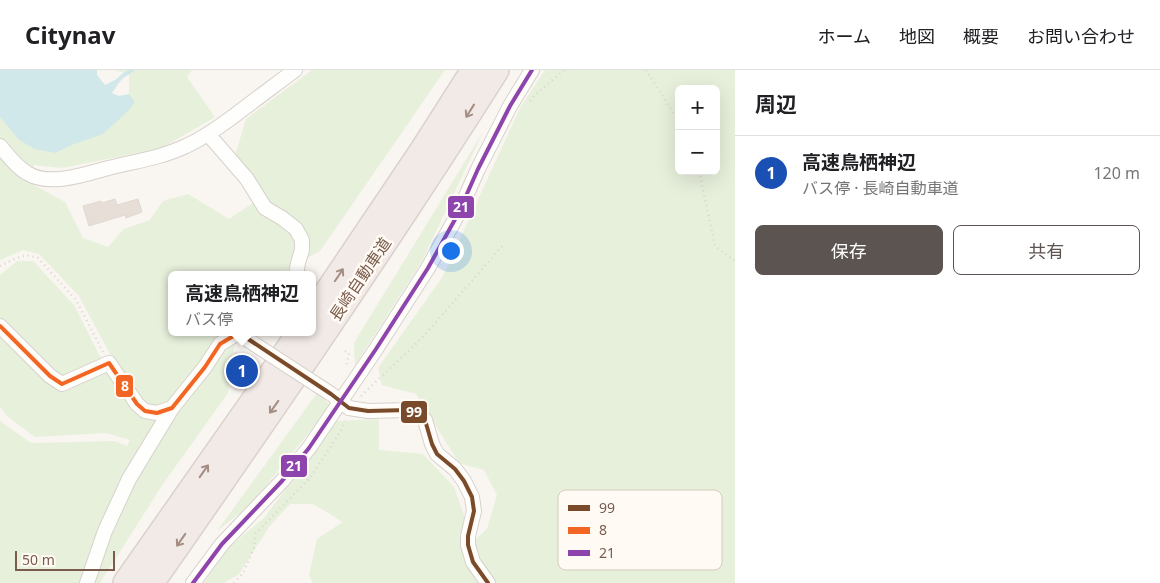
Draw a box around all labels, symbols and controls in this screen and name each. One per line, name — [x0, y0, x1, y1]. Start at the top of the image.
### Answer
text: Citynav — [25, 18, 115, 51]
text: ホーム — [818, 24, 871, 48]
text: 地図 — [899, 24, 935, 48]
text: 概要 — [963, 24, 999, 48]
text: お問い合わせ — [1027, 24, 1135, 48]
map controls — [675, 85, 720, 175]
button: + — [675, 85, 720, 130]
text: 周辺 — [755, 90, 797, 118]
one-way arrow — [465, 104, 475, 118]
button: − — [675, 130, 720, 175]
text: 高速鳥栖神辺 — [802, 149, 916, 175]
text: 1 — [766, 162, 776, 184]
text: 120 m — [1093, 162, 1140, 184]
text: バス停 · 長崎自動車道 — [802, 177, 959, 199]
line badge: 21 — [447, 195, 475, 219]
text: 21 — [453, 197, 469, 216]
button: 保存 — [755, 225, 943, 275]
button: 共有 — [953, 225, 1140, 275]
street label: 長崎自動車道 — [324, 233, 396, 325]
your location — [438, 238, 464, 264]
one-way arrow — [334, 268, 344, 282]
popup — [168, 271, 316, 336]
text: 高速鳥栖神辺 — [185, 280, 299, 306]
text: バス停 — [185, 308, 233, 330]
pin: 1 — [226, 352, 258, 390]
line badge: 8 — [115, 374, 134, 398]
text: 8 — [121, 376, 129, 395]
one-way arrow — [269, 400, 279, 414]
line badge: 99 — [400, 400, 428, 424]
text: 99 — [406, 402, 422, 421]
line badge: 21 — [280, 454, 308, 478]
text: 21 — [286, 456, 302, 475]
one-way arrow — [199, 465, 209, 479]
legend — [558, 490, 722, 570]
text: 99 — [599, 498, 615, 517]
text: 8 — [599, 520, 607, 539]
one-way arrow — [176, 533, 186, 547]
text: 21 — [599, 543, 615, 562]
scale bar — [15, 548, 115, 571]
text: 50 m — [22, 550, 55, 569]

